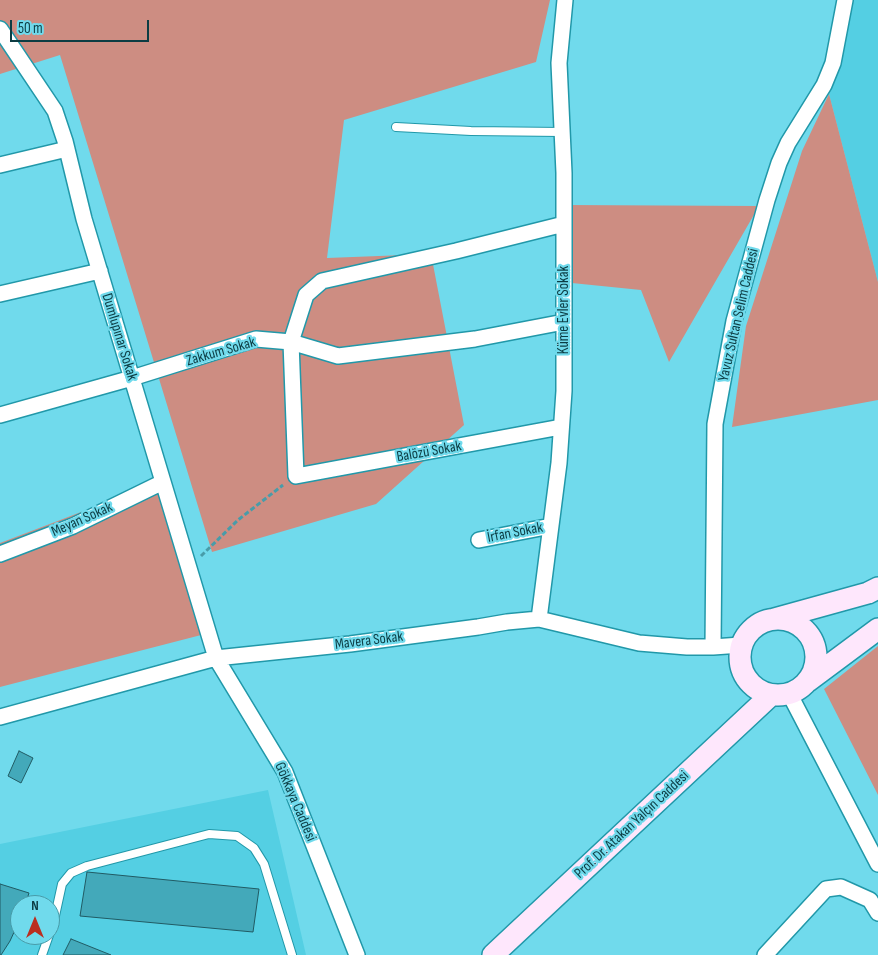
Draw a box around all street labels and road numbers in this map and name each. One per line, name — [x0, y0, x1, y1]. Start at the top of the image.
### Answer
street label: Yavuz Sultan Selim Caddesi — [715, 247, 763, 383]
street label: Küme Evler Sokak — [555, 266, 573, 354]
street label: Dumlupınar Sokak — [97, 291, 141, 383]
street label: Zakkum Sokak — [184, 334, 258, 370]
street label: Balözü Sokak — [395, 437, 463, 467]
street label: Meyan Sokak — [49, 499, 115, 541]
street label: İrfan Sokak — [486, 519, 544, 547]
street label: Mavera Sokak — [334, 628, 404, 654]
street label: Gökkaya Caddesi — [270, 760, 320, 844]
street label: Prof. Dr. Atakan Yalçın Caddesi — [571, 767, 693, 883]

